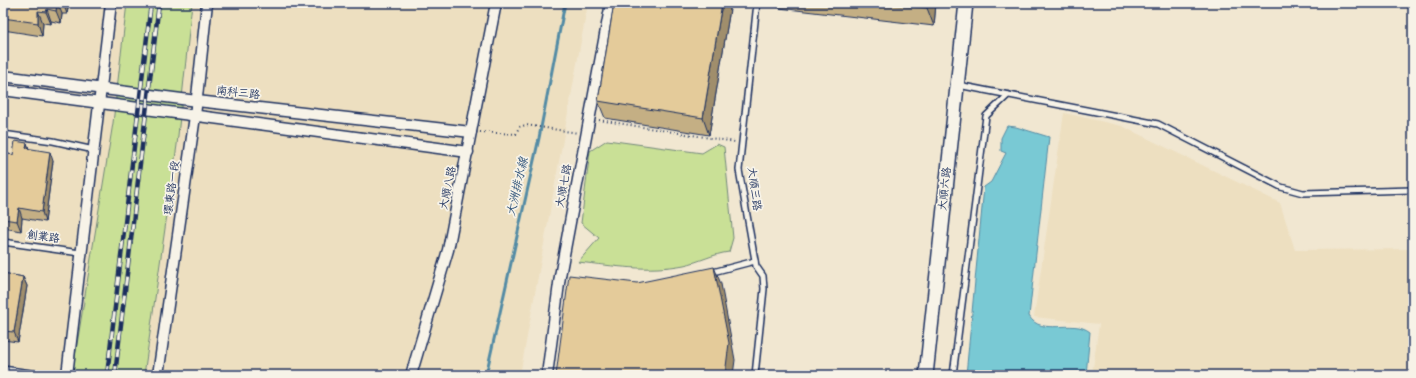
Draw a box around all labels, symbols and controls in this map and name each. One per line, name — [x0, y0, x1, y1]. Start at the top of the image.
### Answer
street label: 南科三路 — [215, 84, 261, 102]
water label: 大洲排水線 — [504, 155, 533, 218]
street label: 環東路一段 — [162, 160, 183, 216]
street label: 大順七路 — [554, 163, 575, 209]
street label: 大順八路 — [438, 165, 459, 211]
street label: 大順三路 — [744, 166, 763, 212]
street label: 大順六路 — [937, 166, 954, 212]
street label: 創業路 — [26, 228, 60, 246]

